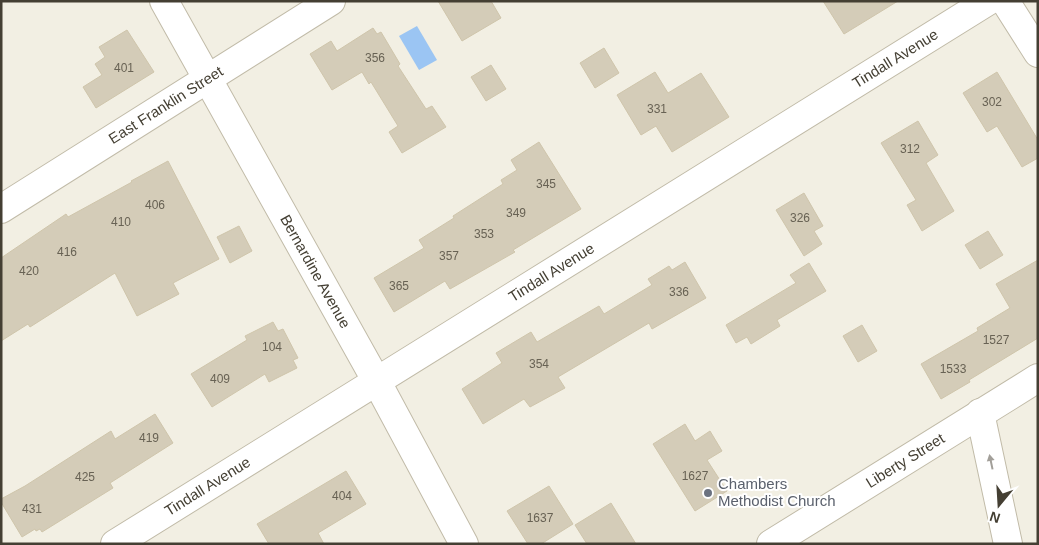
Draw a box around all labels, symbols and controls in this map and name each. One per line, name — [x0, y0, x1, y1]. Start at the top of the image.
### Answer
street label: Tindall Avenue — [849, 25, 941, 91]
house number: 356 — [365, 51, 385, 65]
house number: 401 — [114, 61, 134, 75]
street label: East Franklin Street — [105, 62, 227, 147]
house number: 302 — [982, 95, 1002, 109]
house number: 331 — [647, 102, 667, 116]
house number: 312 — [900, 142, 920, 156]
house number: 345 — [536, 177, 556, 191]
house number: 406 — [145, 198, 165, 212]
house number: 349 — [506, 206, 526, 220]
house number: 326 — [790, 211, 810, 225]
street label: Bernardine Avenue — [277, 212, 354, 331]
house number: 410 — [111, 215, 131, 229]
house number: 353 — [474, 227, 494, 241]
street label: Tindall Avenue — [505, 239, 597, 305]
house number: 416 — [57, 245, 77, 259]
house number: 357 — [439, 249, 459, 263]
house number: 420 — [19, 264, 39, 278]
house number: 365 — [389, 279, 409, 293]
house number: 336 — [669, 285, 689, 299]
house number: 1527 — [983, 333, 1010, 347]
house number: 104 — [262, 340, 282, 354]
house number: 354 — [529, 357, 549, 371]
house number: 1533 — [940, 362, 967, 376]
house number: 409 — [210, 372, 230, 386]
street label: Liberty Street — [863, 429, 948, 491]
house number: 419 — [139, 431, 159, 445]
street label: Tindall Avenue — [161, 453, 253, 519]
one-way arrow — [986, 453, 994, 469]
house number: 1627 — [682, 469, 709, 483]
house number: 425 — [75, 470, 95, 484]
place label: Chambers Methodist Church — [718, 475, 836, 509]
north arrow — [974, 480, 1024, 530]
marker: Chambers Methodist Church — [702, 487, 714, 499]
house number: 404 — [332, 489, 352, 503]
house number: 431 — [22, 502, 42, 516]
text: N — [988, 508, 1002, 527]
house number: 1637 — [527, 511, 554, 525]

